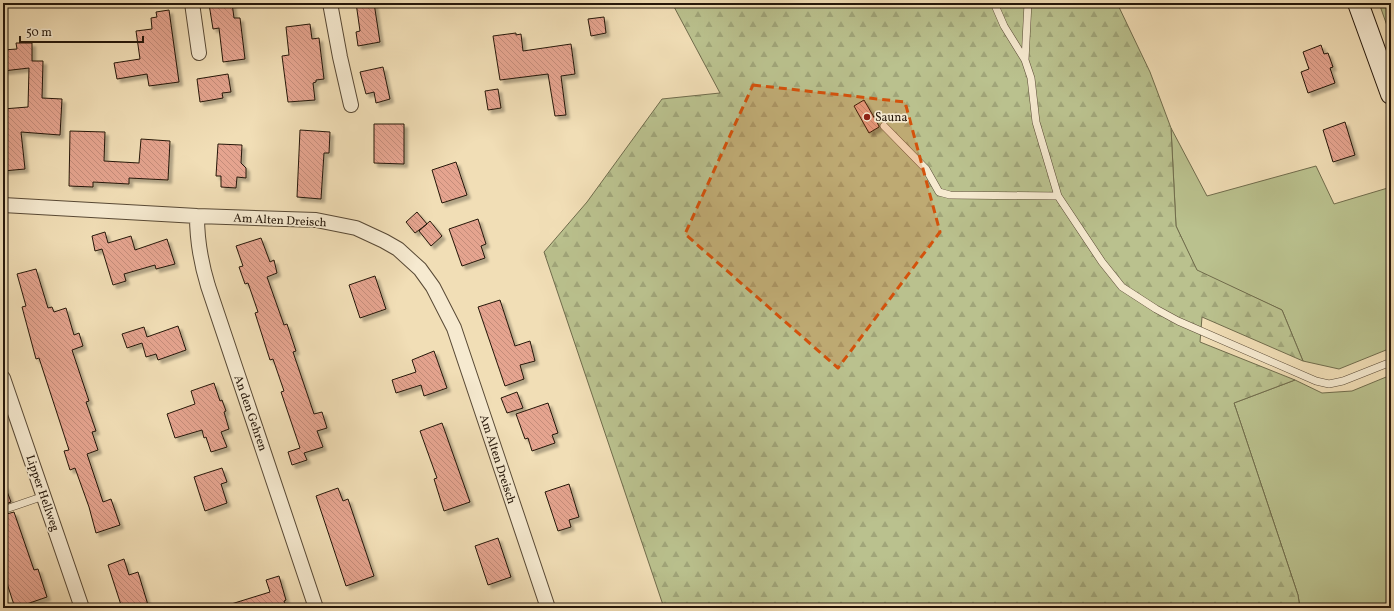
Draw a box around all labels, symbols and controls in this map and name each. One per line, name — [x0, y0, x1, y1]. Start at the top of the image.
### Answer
scale bar — [20, 18, 143, 44]
text: 50 m — [26, 25, 52, 41]
place label: Sauna — [875, 110, 908, 126]
marker: Sauna — [862, 112, 872, 122]
street label: Am Alten Dreisch — [233, 211, 327, 231]
street label: An den Gehren — [230, 373, 271, 454]
street label: Am Alten Dreisch — [475, 412, 519, 506]
street label: Lipper Hellweg — [21, 453, 63, 534]

